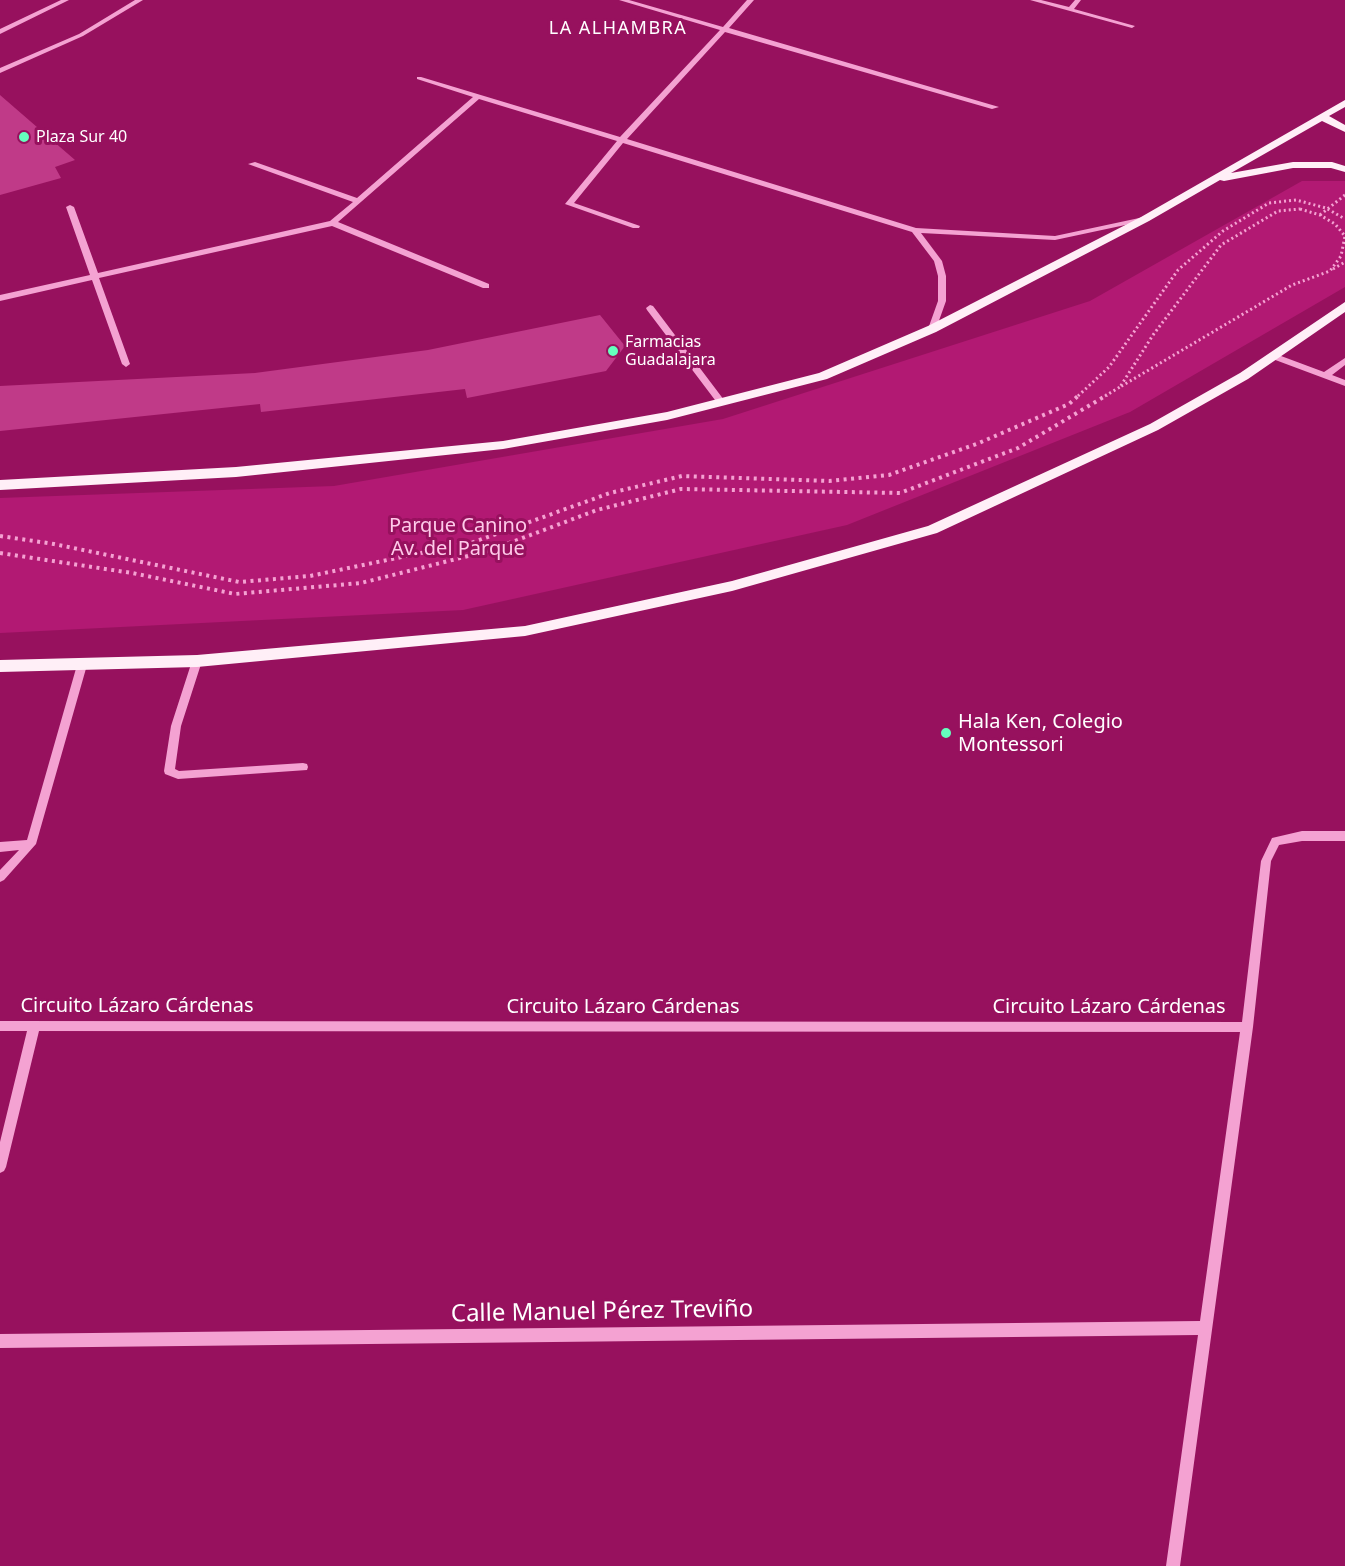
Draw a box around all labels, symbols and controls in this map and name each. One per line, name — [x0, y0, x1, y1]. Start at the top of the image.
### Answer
district label: LA ALHAMBRA — [549, 18, 687, 40]
place label: Plaza Sur 40 — [36, 127, 127, 147]
marker: Plaza Sur 40 — [17, 130, 31, 144]
place label: Farmacias Guadalajara — [625, 332, 716, 370]
marker: Farmacias Guadalajara — [606, 344, 620, 358]
park label: Parque Canino Av. del Parque — [389, 514, 527, 561]
place label: Hala Ken, Colegio Montessori — [958, 710, 1123, 757]
marker: Hala Ken, Colegio Montessori — [939, 726, 953, 740]
street label: Circuito Lázaro Cárdenas — [20, 994, 254, 1018]
street label: Circuito Lázaro Cárdenas — [506, 995, 740, 1019]
street label: Circuito Lázaro Cárdenas — [992, 995, 1226, 1019]
street label: Calle Manuel Pérez Treviño — [451, 1295, 753, 1329]

